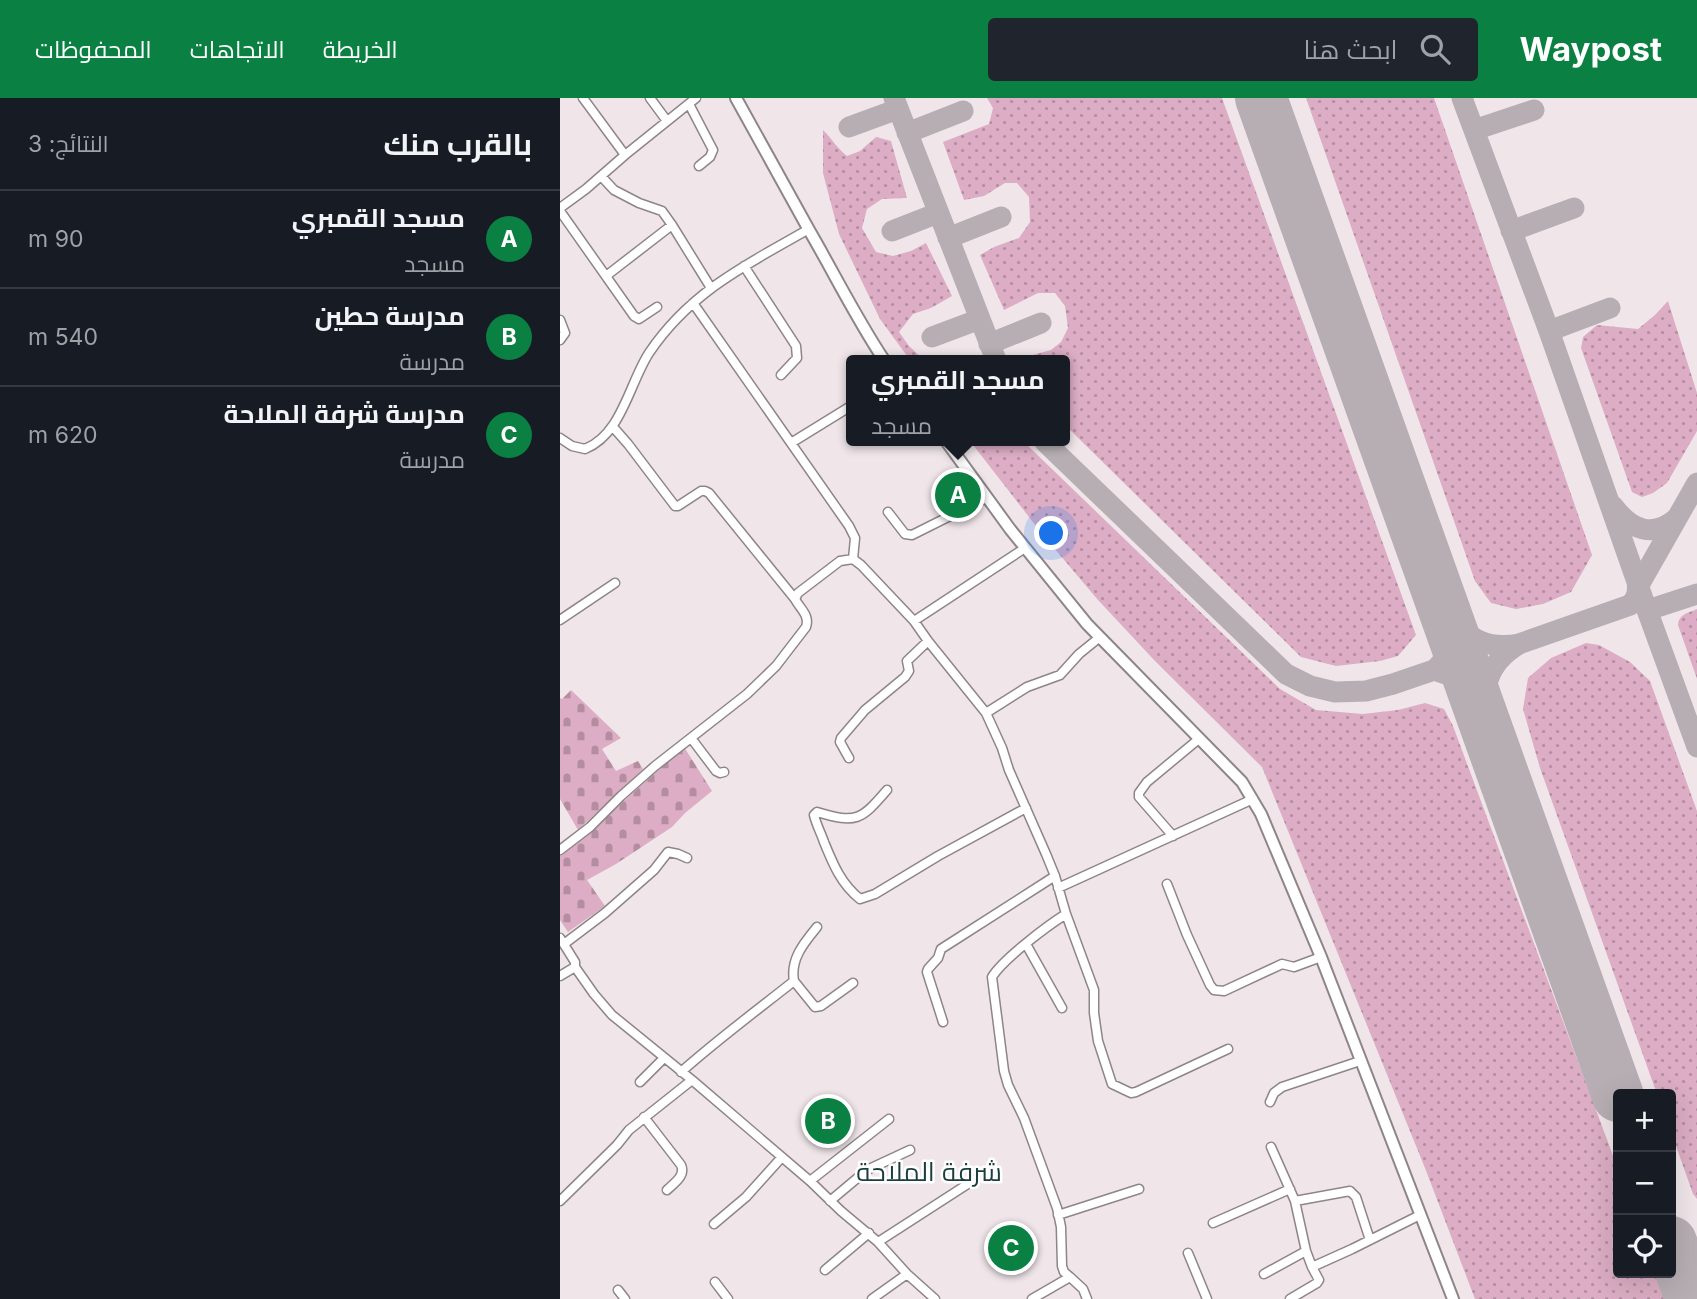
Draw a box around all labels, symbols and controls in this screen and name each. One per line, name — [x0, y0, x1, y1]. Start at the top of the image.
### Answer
search box — [988, 18, 1478, 81]
text: Waypost — [1520, 29, 1662, 69]
icon: search — [1416, 30, 1454, 68]
text: ابحث هنا — [1303, 34, 1398, 65]
text: المحفوظات — [35, 35, 152, 64]
text: الاتجاهات — [190, 35, 285, 64]
text: الخريطة — [323, 35, 398, 64]
text: بالقرب منك — [383, 126, 532, 162]
text: النتائج: 3 — [28, 130, 109, 158]
text: مسجد القمبري — [292, 202, 465, 233]
text: 90 m — [28, 225, 83, 253]
text: A — [500, 225, 518, 253]
text: مسجد — [404, 250, 465, 278]
text: مدرسة حطين — [315, 300, 465, 331]
text: 540 m — [28, 323, 98, 351]
text: B — [501, 323, 517, 351]
text: مدرسة — [400, 348, 465, 376]
popup — [846, 355, 1070, 446]
text: مسجد القمبري — [871, 364, 1045, 395]
text: مدرسة شرفة الملاحة — [223, 398, 465, 429]
text: مسجد — [871, 412, 932, 440]
text: 620 m — [28, 421, 97, 449]
text: C — [501, 421, 518, 449]
text: مدرسة — [400, 446, 465, 474]
pin: A — [935, 469, 981, 521]
your location — [1034, 516, 1068, 550]
map controls — [1613, 1089, 1676, 1278]
button: + — [1613, 1089, 1676, 1152]
pin: B — [805, 1095, 851, 1147]
button: − — [1613, 1152, 1676, 1215]
district label: شرفة الملاحة — [856, 1156, 1002, 1187]
button: locate — [1613, 1215, 1676, 1278]
pin: C — [988, 1222, 1034, 1274]

